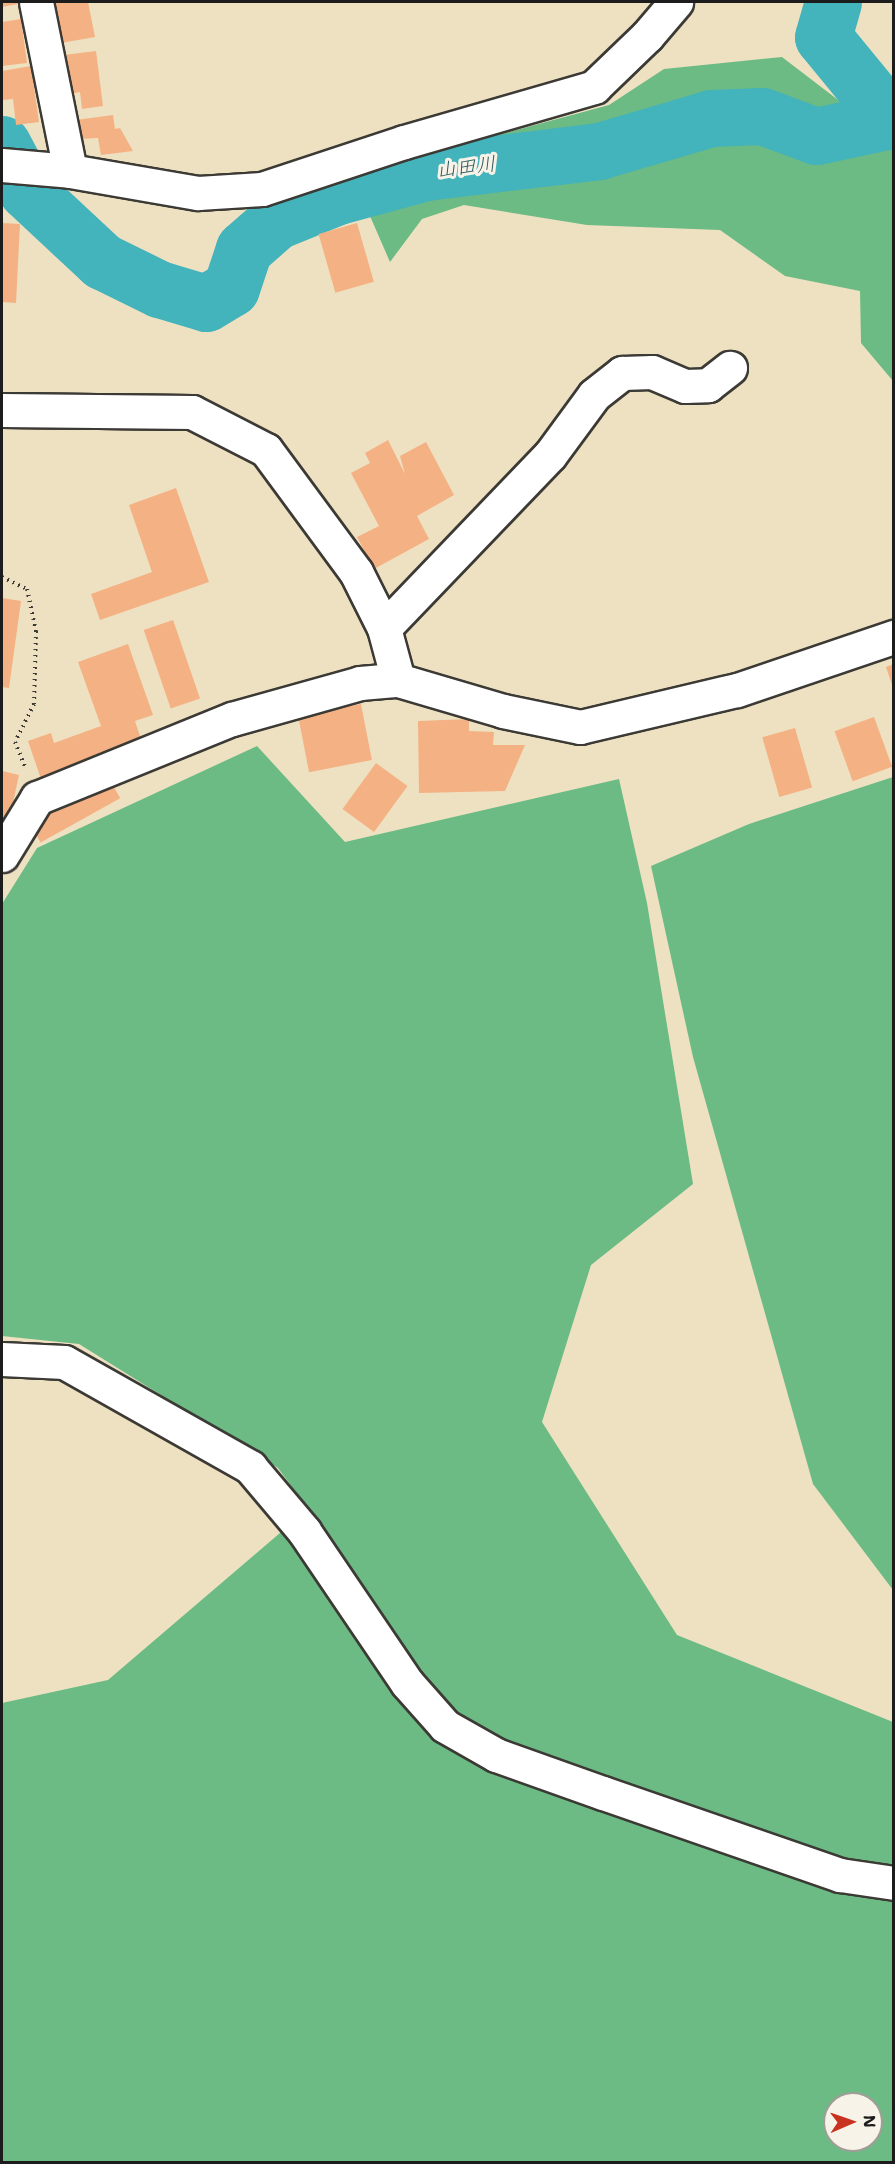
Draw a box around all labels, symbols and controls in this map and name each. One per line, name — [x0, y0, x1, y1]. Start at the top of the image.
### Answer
water label: 山田川 — [435, 151, 497, 183]
north arrow — [823, 2092, 883, 2152]
text: N — [859, 2115, 880, 2128]

